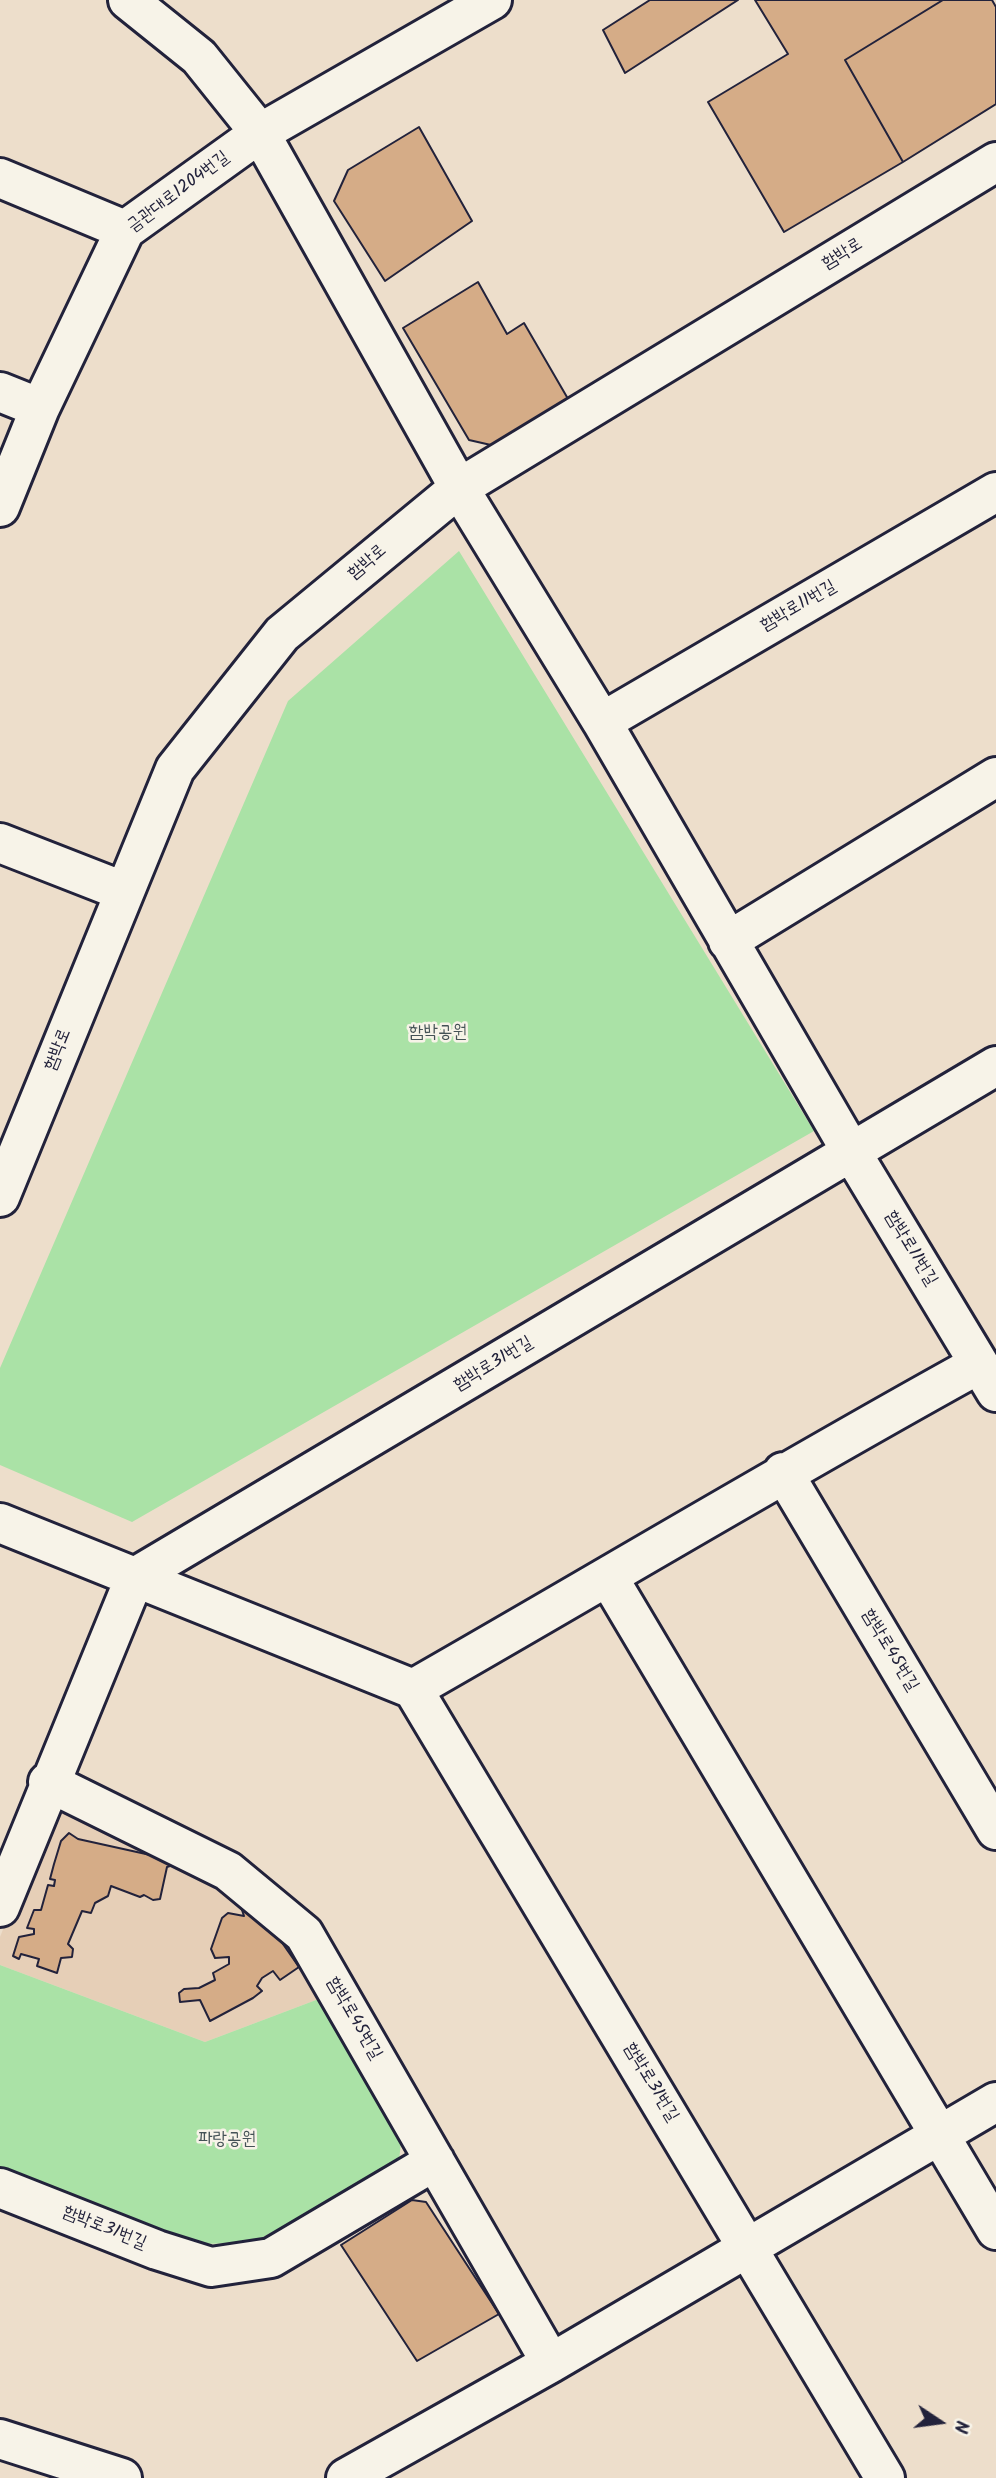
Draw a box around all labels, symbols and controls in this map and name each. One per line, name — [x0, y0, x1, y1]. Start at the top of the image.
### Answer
street label: 금관대로1204번길 — [124, 148, 234, 238]
street label: 함박로 — [819, 235, 867, 275]
street label: 함박로 — [344, 541, 392, 585]
street label: 함박로11번길 — [757, 577, 841, 637]
park label: 함박공원 — [409, 1023, 467, 1045]
street label: 함박로 — [41, 1026, 77, 1074]
street label: 함박로11번길 — [879, 1208, 941, 1290]
street label: 함박로31번길 — [451, 1333, 537, 1397]
street label: 함박로45번길 — [856, 1606, 922, 1696]
street label: 함박로45번길 — [321, 1974, 385, 2064]
street label: 함박로31번길 — [618, 2040, 682, 2126]
park label: 파랑공원 — [198, 2130, 256, 2152]
street label: 함박로31번길 — [59, 2202, 149, 2256]
north arrow — [905, 2387, 975, 2457]
text: N — [944, 2418, 976, 2436]

